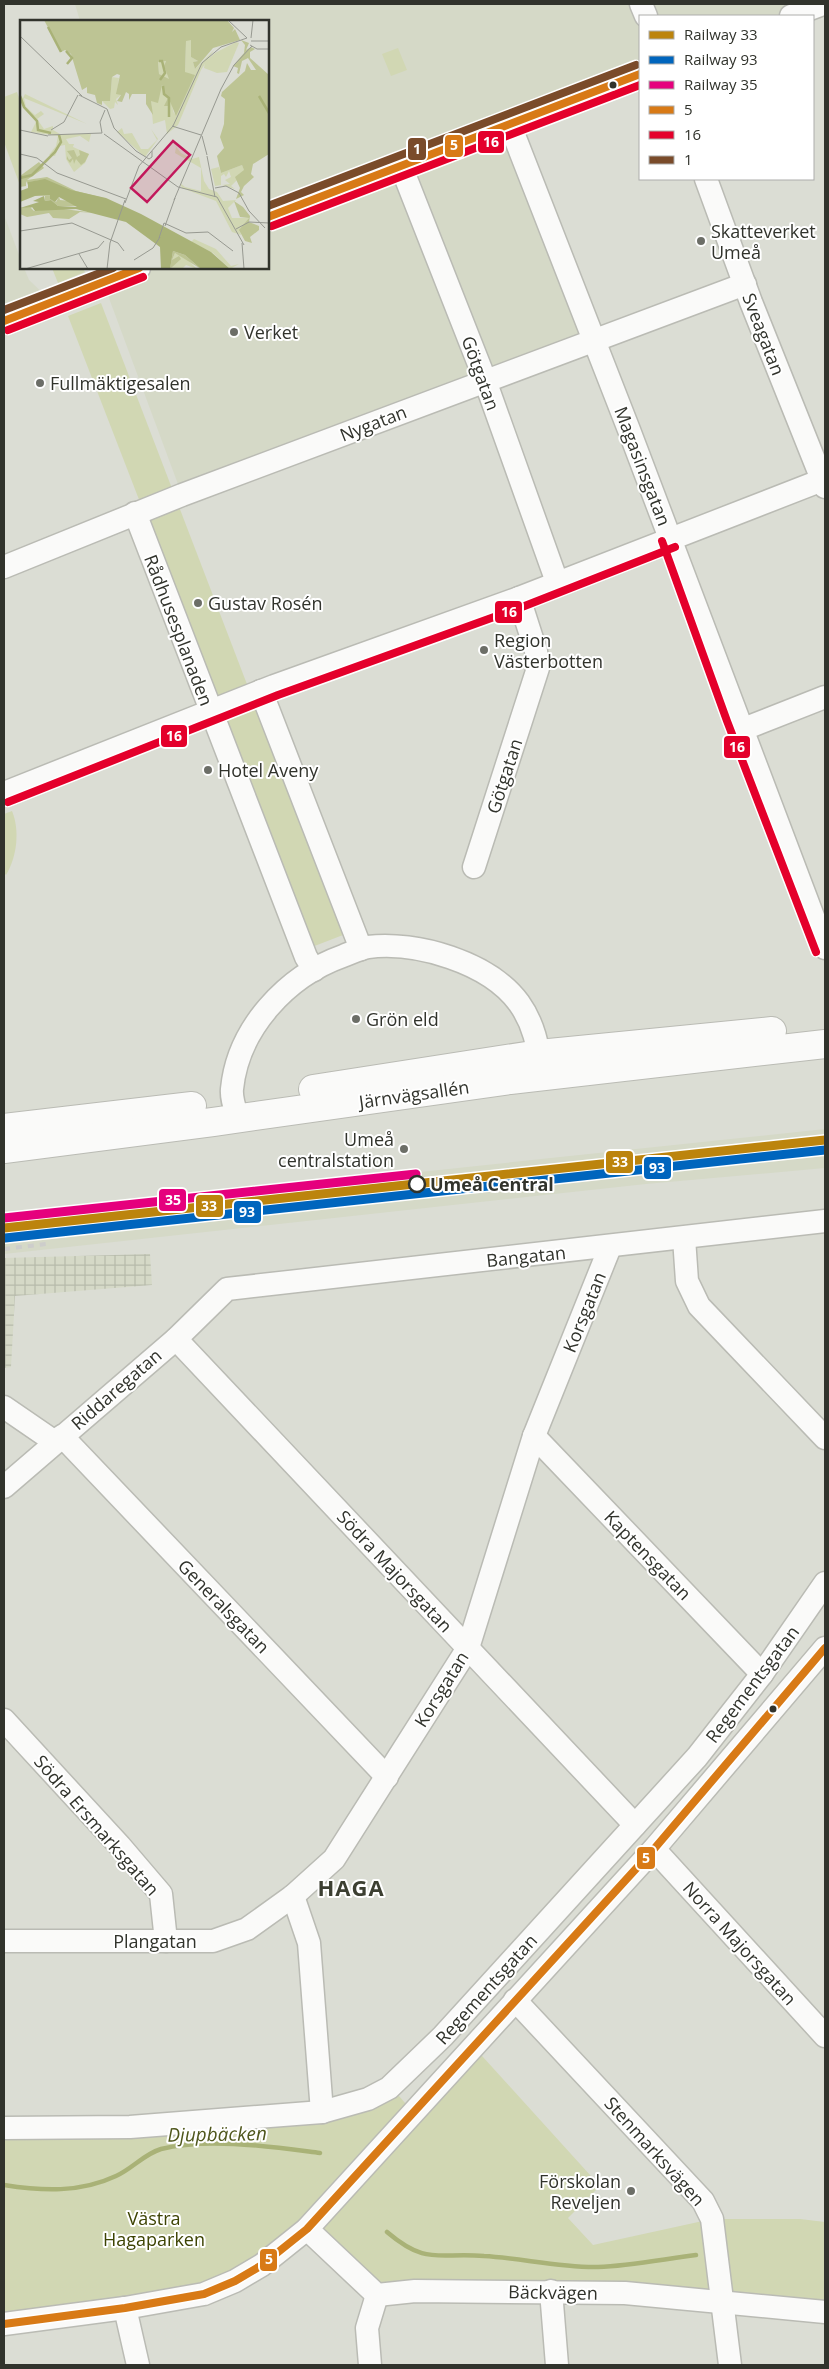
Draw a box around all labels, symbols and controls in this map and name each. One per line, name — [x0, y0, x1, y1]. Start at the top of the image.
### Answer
legend — [639, 15, 814, 180]
inset map — [20, 20, 269, 269]
text: Railway 33 — [684, 24, 758, 44]
text: Railway 93 — [684, 49, 758, 69]
text: Railway 35 — [684, 74, 758, 94]
unlabelled marker — [608, 80, 618, 90]
text: 5 — [684, 99, 693, 119]
text: 16 — [684, 124, 701, 144]
line badge: 16 — [477, 130, 505, 154]
text: 16 — [483, 132, 499, 151]
line badge: 5 — [444, 134, 464, 158]
text: 5 — [450, 135, 458, 154]
line badge: 1 — [407, 137, 427, 161]
text: 1 — [413, 139, 421, 158]
text: 1 — [684, 149, 693, 169]
place label: Skatteverket Umeå — [711, 219, 816, 264]
marker: Skatteverket Umeå — [695, 235, 707, 247]
street label: Sveagatan — [737, 289, 791, 379]
place label: Verket — [244, 320, 298, 344]
marker: Verket — [228, 326, 240, 338]
street label: Götgatan — [456, 332, 506, 414]
place label: Fullmäktigesalen — [50, 371, 191, 395]
marker: Fullmäktigesalen — [34, 377, 46, 389]
street label: Nygatan — [336, 399, 410, 447]
street label: Magasinsgatan — [609, 403, 677, 529]
street label: Rådhusesplanaden — [139, 551, 219, 709]
place label: Gustav Rosén — [208, 591, 322, 615]
marker: Gustav Rosén — [192, 597, 204, 609]
line badge: 16 — [494, 600, 523, 624]
text: 16 — [501, 602, 517, 621]
place label: Region Västerbotten — [494, 628, 603, 673]
marker: Region Västerbotten — [478, 644, 490, 656]
line badge: 16 — [160, 724, 188, 748]
text: 16 — [166, 726, 182, 745]
street label: Götgatan — [481, 735, 527, 817]
line badge: 16 — [723, 735, 751, 759]
text: 16 — [729, 737, 745, 756]
place label: Hotel Aveny — [218, 758, 319, 782]
marker: Hotel Aveny — [202, 764, 214, 776]
place label: Grön eld — [366, 1007, 439, 1031]
marker: Grön eld — [350, 1013, 362, 1025]
street label: Järnvägsallén — [355, 1074, 471, 1114]
place label: Umeå centralstation — [278, 1127, 394, 1172]
marker: Umeå centralstation — [398, 1143, 410, 1155]
line badge: 33 — [605, 1150, 634, 1174]
text: 33 — [612, 1152, 628, 1171]
line badge: 93 — [643, 1156, 672, 1180]
text: 93 — [649, 1158, 665, 1177]
place label: Umeå Central — [430, 1172, 554, 1196]
marker: Umeå Central — [408, 1175, 426, 1193]
line badge: 35 — [158, 1188, 187, 1212]
text: 35 — [165, 1190, 181, 1209]
line badge: 33 — [195, 1194, 224, 1218]
text: 33 — [201, 1196, 217, 1215]
line badge: 93 — [233, 1200, 262, 1224]
text: 93 — [239, 1202, 255, 1221]
street label: Bangatan — [485, 1240, 567, 1272]
street label: Korsgatan — [557, 1268, 611, 1356]
street label: Riddaregatan — [66, 1343, 166, 1435]
street label: Södra Majorsgatan — [332, 1505, 458, 1637]
street label: Kaptensgatan — [599, 1505, 697, 1605]
street label: Generalsgatan — [173, 1554, 275, 1658]
street label: Regementsgatan — [700, 1620, 804, 1748]
street label: Korsgatan — [408, 1647, 474, 1731]
unlabelled marker — [768, 1704, 778, 1714]
street label: Södra Ersmarksgatan — [29, 1750, 165, 1900]
line badge: 5 — [636, 1846, 656, 1870]
text: 5 — [642, 1848, 650, 1867]
district label: HAGA — [317, 1872, 385, 1902]
street label: Norra Majorsgatan — [678, 1876, 802, 2010]
street label: Plangatan — [113, 1929, 197, 1953]
street label: Regementsgatan — [430, 1929, 542, 2049]
street label: Stenmarksvägen — [599, 2091, 711, 2211]
water label: Djupbäcken — [167, 2120, 267, 2148]
place label: Förskolan Reveljen — [539, 2169, 621, 2214]
marker: Förskolan Reveljen — [625, 2185, 637, 2197]
park label: Västra Hagaparken — [103, 2206, 205, 2251]
line badge: 5 — [259, 2248, 278, 2272]
text: 5 — [265, 2249, 273, 2268]
street label: Bäckvägen — [508, 2279, 598, 2305]

